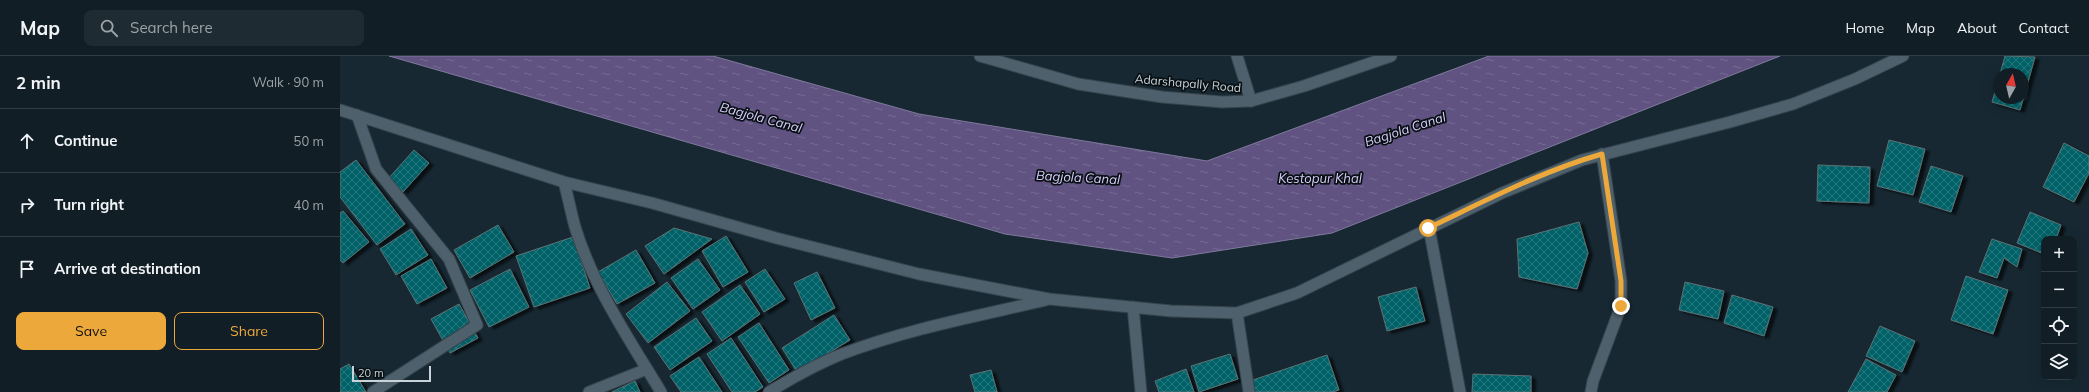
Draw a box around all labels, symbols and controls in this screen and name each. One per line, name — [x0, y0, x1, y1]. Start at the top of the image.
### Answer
search box — [84, 10, 364, 46]
text: Map — [20, 16, 60, 40]
icon: search — [98, 17, 120, 39]
text: Search here — [130, 18, 213, 37]
text: Home — [1845, 19, 1884, 37]
text: Map — [1906, 19, 1935, 37]
text: About — [1957, 19, 1997, 37]
text: Contact — [2019, 19, 2069, 37]
north arrow — [1993, 68, 2029, 104]
street label: Adarshapally Road — [1134, 71, 1242, 95]
text: 2 min — [16, 72, 61, 93]
text: Walk · 90 m — [253, 74, 324, 90]
water label: Bagjola Canal — [718, 98, 805, 136]
water label: Bagjola Canal — [1362, 108, 1448, 150]
icon: ahead — [16, 130, 38, 152]
text: Continue — [54, 131, 117, 150]
text: 50 m — [294, 133, 324, 149]
water label: Bagjola Canal — [1035, 167, 1121, 187]
water label: Kestopur Khal — [1278, 170, 1363, 186]
icon: right — [16, 194, 38, 216]
text: Turn right — [54, 195, 124, 214]
text: 40 m — [294, 197, 324, 213]
route start — [1419, 219, 1437, 237]
map controls — [2041, 236, 2077, 380]
button: + — [2041, 236, 2077, 272]
icon: arrive — [16, 258, 38, 280]
text: Arrive at destination — [54, 259, 201, 278]
button: − — [2041, 272, 2077, 308]
route end — [1612, 297, 1630, 315]
button: locate — [2041, 308, 2077, 344]
button: Save — [16, 312, 166, 350]
button: Share — [174, 312, 324, 350]
button: layers — [2041, 344, 2077, 380]
scale bar — [352, 364, 431, 383]
text: 20 m — [358, 366, 384, 380]

